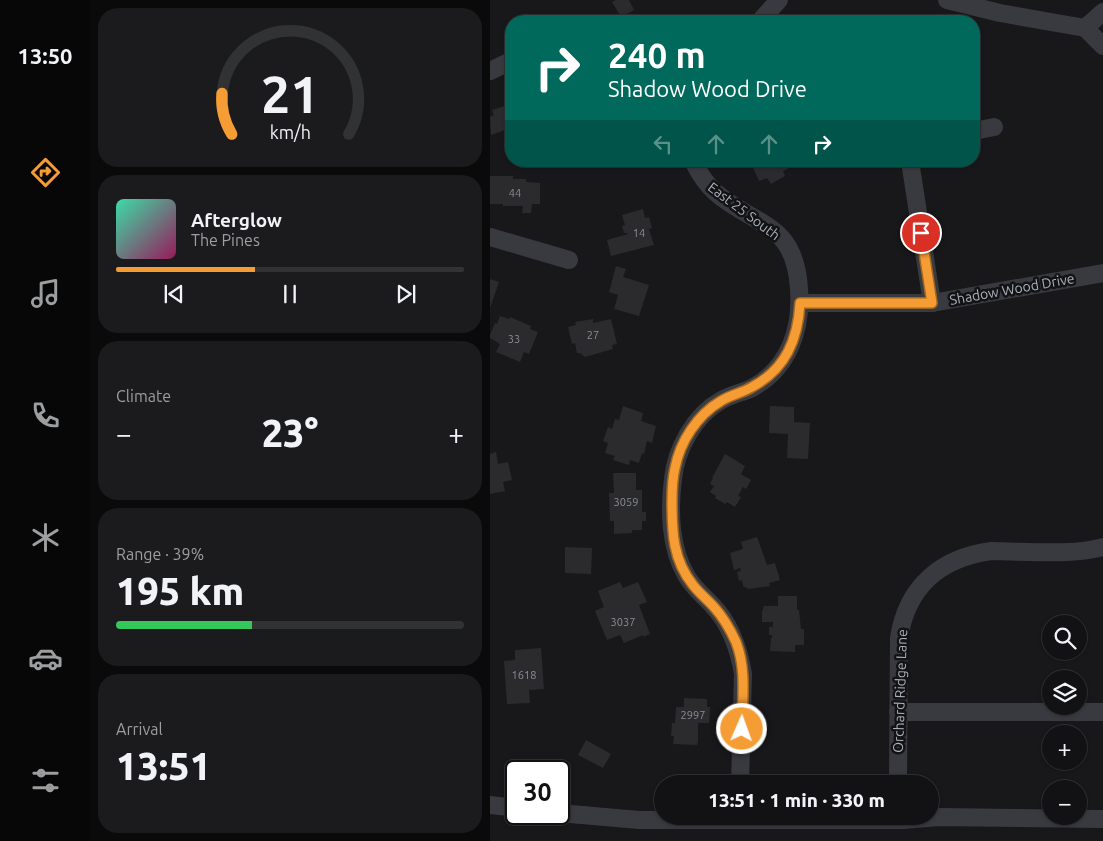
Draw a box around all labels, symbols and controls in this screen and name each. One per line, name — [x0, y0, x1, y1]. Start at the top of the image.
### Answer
icon: right — [525, 35, 590, 100]
text: 240 m — [608, 35, 706, 75]
text: 13:50 — [17, 43, 73, 68]
text: 21 — [261, 65, 319, 123]
text: Shadow Wood Drive — [608, 76, 807, 101]
text: km/h — [269, 122, 311, 142]
icon: left — [649, 130, 677, 158]
icon: ahead — [702, 130, 730, 158]
icon: ahead — [755, 130, 783, 158]
icon: right — [808, 130, 836, 158]
icon: directions — [28, 155, 63, 190]
street label: East 25 South — [705, 179, 783, 243]
house number: 44 — [509, 187, 521, 199]
text: Afterglow — [191, 209, 282, 231]
pin — [900, 212, 942, 254]
icon: arrive — [907, 219, 935, 247]
house number: 14 — [633, 227, 645, 239]
text: The Pines — [191, 231, 260, 249]
street label: Shadow Wood Drive — [948, 270, 1076, 308]
icon: music — [28, 276, 63, 311]
icon: previous — [160, 280, 188, 308]
icon: pause — [276, 280, 304, 308]
icon: next — [392, 280, 420, 308]
house number: 27 — [587, 329, 599, 341]
house number: 33 — [508, 333, 520, 345]
text: Climate — [116, 387, 171, 405]
icon: phone — [28, 398, 63, 433]
text: 23° — [262, 412, 318, 454]
text: − — [116, 418, 132, 449]
text: + — [448, 418, 464, 449]
house number: 3059 — [614, 496, 638, 508]
icon: climate — [28, 520, 63, 555]
text: Range · 39% — [116, 545, 204, 563]
text: 195 km — [116, 570, 244, 612]
map controls — [1042, 615, 1087, 825]
button: search — [1042, 615, 1087, 660]
house number: 3037 — [611, 616, 635, 628]
street label: Orchard Ridge Lane — [890, 629, 910, 753]
icon: car — [28, 641, 63, 676]
house number: 1618 — [512, 669, 536, 681]
button: layers — [1042, 670, 1087, 715]
position arrow — [715, 702, 767, 754]
house number: 2997 — [681, 709, 705, 721]
text: Arrival — [116, 720, 163, 738]
button: + — [1042, 725, 1087, 770]
text: 13:51 — [116, 745, 211, 787]
speed limit sign: 30 — [505, 760, 570, 825]
icon: filters — [28, 763, 63, 798]
button: − — [1042, 780, 1087, 825]
text: 13:51 · 1 min · 330 m — [708, 789, 885, 811]

